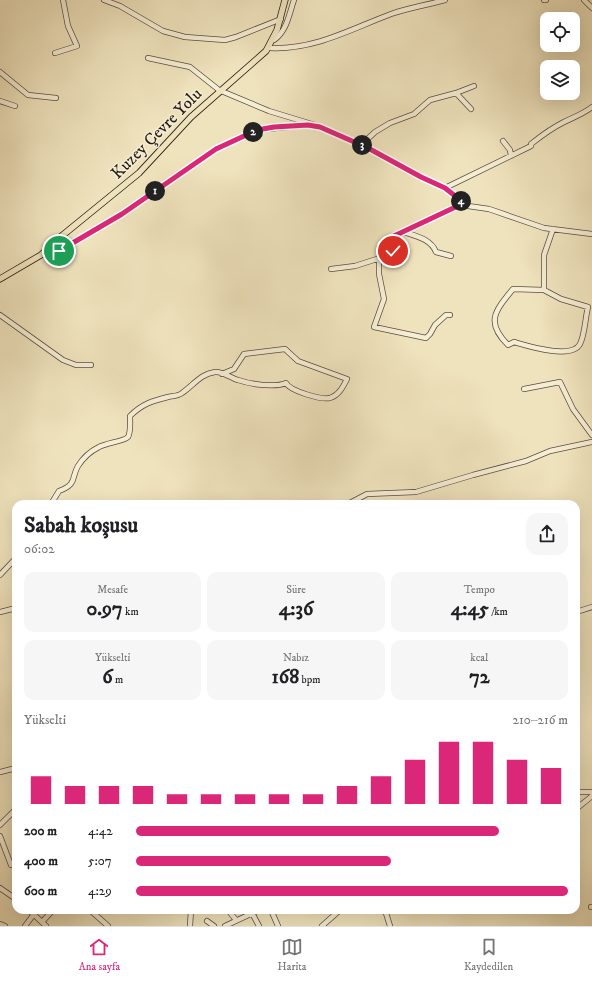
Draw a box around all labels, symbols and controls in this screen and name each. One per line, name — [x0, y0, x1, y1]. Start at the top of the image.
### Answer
map controls — [540, 12, 580, 100]
button: locate — [540, 12, 580, 52]
button: layers — [540, 60, 580, 100]
street label: Kuzey Çevre Yolu — [106, 83, 207, 184]
pin: 2 — [243, 122, 263, 142]
text: 2 — [250, 125, 256, 139]
pin: 3 — [352, 135, 372, 155]
text: 3 — [360, 138, 364, 152]
pin: 1 — [145, 181, 165, 201]
text: 1 — [153, 184, 157, 198]
pin: 4 — [451, 191, 471, 211]
text: 4 — [458, 194, 464, 208]
pin — [42, 234, 76, 268]
pin — [376, 234, 410, 268]
icon: arrive — [48, 240, 70, 262]
icon: check — [382, 240, 404, 262]
text: Sabah koşusu — [24, 512, 138, 539]
button: share — [526, 513, 568, 555]
text: 06:02 — [24, 541, 55, 557]
text: Mesafe — [97, 583, 128, 597]
text: Süre — [286, 583, 306, 597]
text: Tempo — [464, 583, 495, 597]
text: 0.97 — [87, 597, 123, 622]
text: 4:36 — [279, 597, 313, 622]
text: 4:45 — [451, 597, 489, 622]
text: km — [123, 605, 139, 619]
text: /km — [489, 605, 508, 619]
text: Yükselti — [95, 651, 130, 665]
text: Nabız — [283, 651, 309, 665]
text: kcal — [470, 651, 488, 665]
text: 6 — [102, 665, 113, 690]
text: 168 — [272, 665, 299, 690]
text: 72 — [469, 665, 490, 690]
text: m — [113, 673, 123, 687]
text: bpm — [299, 673, 320, 687]
text: Yükselti — [24, 712, 66, 728]
text: 210–216 m — [513, 712, 568, 728]
text: 200 m — [24, 823, 57, 839]
text: 4:42 — [88, 823, 113, 839]
text: 400 m — [24, 853, 58, 869]
text: 5:07 — [88, 853, 112, 869]
text: 600 m — [24, 883, 57, 899]
text: 4:29 — [88, 883, 112, 899]
tab: Ana sayfa — [79, 936, 120, 974]
tab: Harita — [277, 936, 307, 974]
tab: Kaydedilen — [464, 936, 513, 974]

